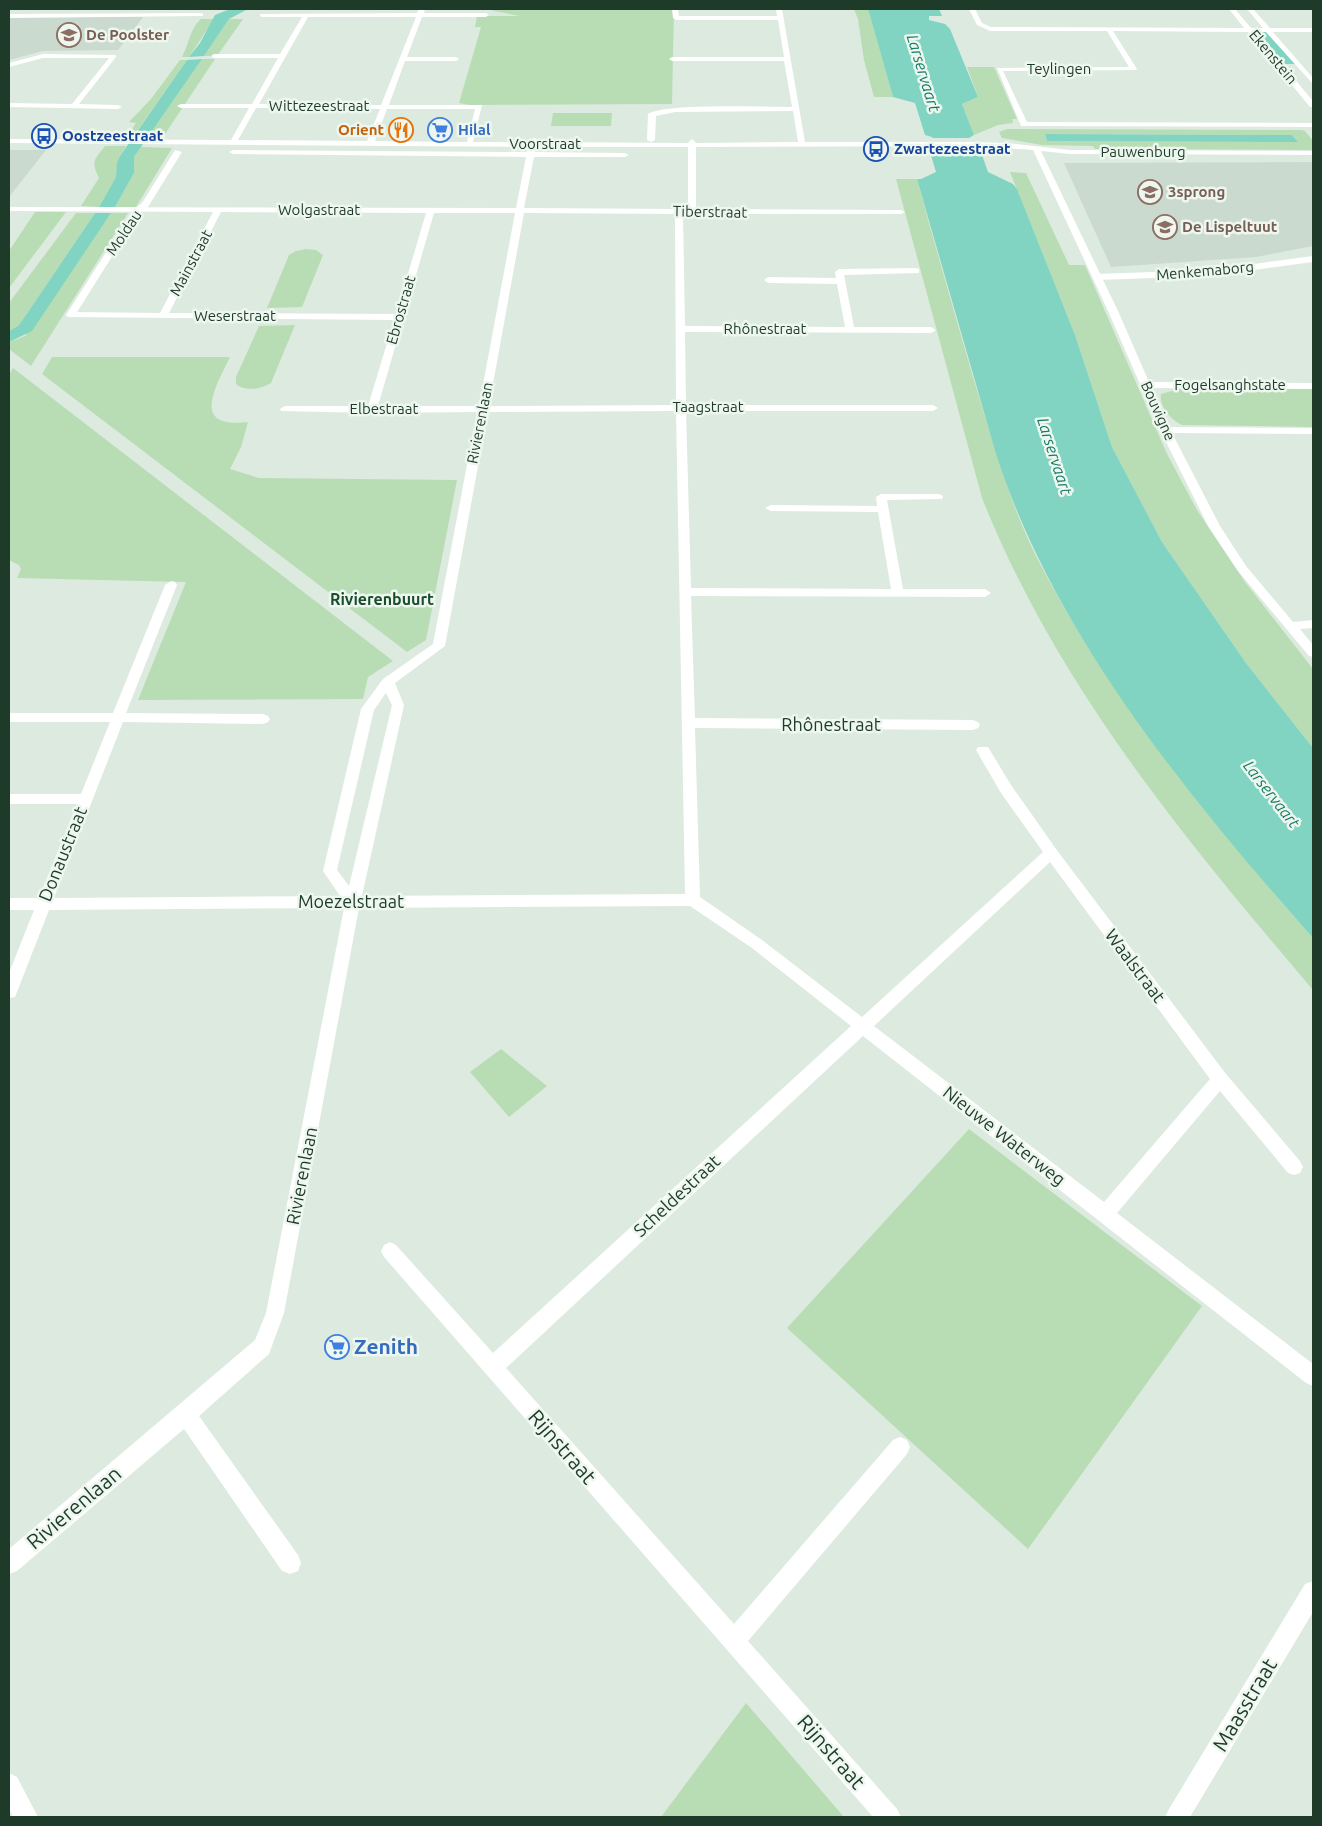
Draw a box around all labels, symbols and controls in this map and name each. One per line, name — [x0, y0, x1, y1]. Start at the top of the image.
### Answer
school or university icon: De Poolster — [56, 22, 82, 48]
place label: De Poolster — [86, 26, 170, 43]
street label: Ekenstein — [1246, 26, 1301, 87]
water label: Larservaart — [904, 32, 945, 115]
street label: Teylingen — [1027, 60, 1091, 77]
street label: Wittezeestraat — [269, 97, 369, 114]
restaurant icon: Orient — [388, 117, 414, 143]
supermarket icon: Hilal — [427, 117, 453, 143]
place label: Orient — [338, 121, 385, 138]
place label: Hilal — [458, 121, 491, 138]
bus stop icon: Oostzeestraat — [31, 123, 57, 149]
place label: Oostzeestraat — [62, 127, 164, 144]
street label: Voorstraat — [509, 135, 581, 152]
bus stop icon: Zwartezeestraat — [863, 136, 889, 162]
place label: Zwartezeestraat — [894, 140, 1011, 157]
street label: Pauwenburg — [1100, 143, 1186, 160]
school or university icon: 3sprong — [1137, 179, 1163, 205]
place label: 3sprong — [1168, 183, 1225, 200]
street label: Wolgastraat — [278, 201, 360, 218]
street label: Tiberstraat — [673, 202, 747, 221]
street label: Moldau — [102, 207, 145, 259]
school or university icon: De Lispeltuut — [1152, 214, 1178, 240]
place label: De Lispeltuut — [1182, 218, 1278, 235]
street label: Mainstraat — [166, 227, 215, 299]
street label: Menkemaborg — [1155, 258, 1255, 283]
street label: Ebrostraat — [383, 273, 419, 346]
street label: Weserstraat — [194, 307, 276, 324]
street label: Rhônestraat — [724, 320, 807, 337]
street label: Fogelsanghstate — [1174, 376, 1286, 393]
street label: Bouvigne — [1138, 378, 1179, 443]
street label: Rivierenlaan — [463, 381, 496, 465]
street label: Taagstraat — [672, 398, 744, 415]
street label: Elbestraat — [350, 400, 418, 417]
water label: Larservaart — [1034, 415, 1076, 498]
district label: Rivierenbuurt — [330, 590, 434, 608]
street label: Rhônestraat — [781, 714, 881, 734]
water label: Larservaart — [1240, 757, 1304, 832]
street label: Donaustraat — [34, 803, 90, 904]
street label: Moezelstraat — [298, 891, 404, 911]
street label: Waalstraat — [1102, 925, 1170, 1006]
street label: Nieuwe Waterweg — [940, 1081, 1070, 1189]
street label: Rivierenlaan — [282, 1125, 320, 1226]
street label: Scheldestraat — [629, 1150, 724, 1240]
supermarket icon: Zenith — [324, 1334, 350, 1360]
place label: Zenith — [354, 1334, 418, 1358]
street label: Rijnstraat — [524, 1404, 601, 1488]
street label: Rivierenlaan — [21, 1461, 125, 1554]
street label: Maasstraat — [1207, 1654, 1281, 1755]
street label: Rijnstraat — [793, 1709, 870, 1793]

